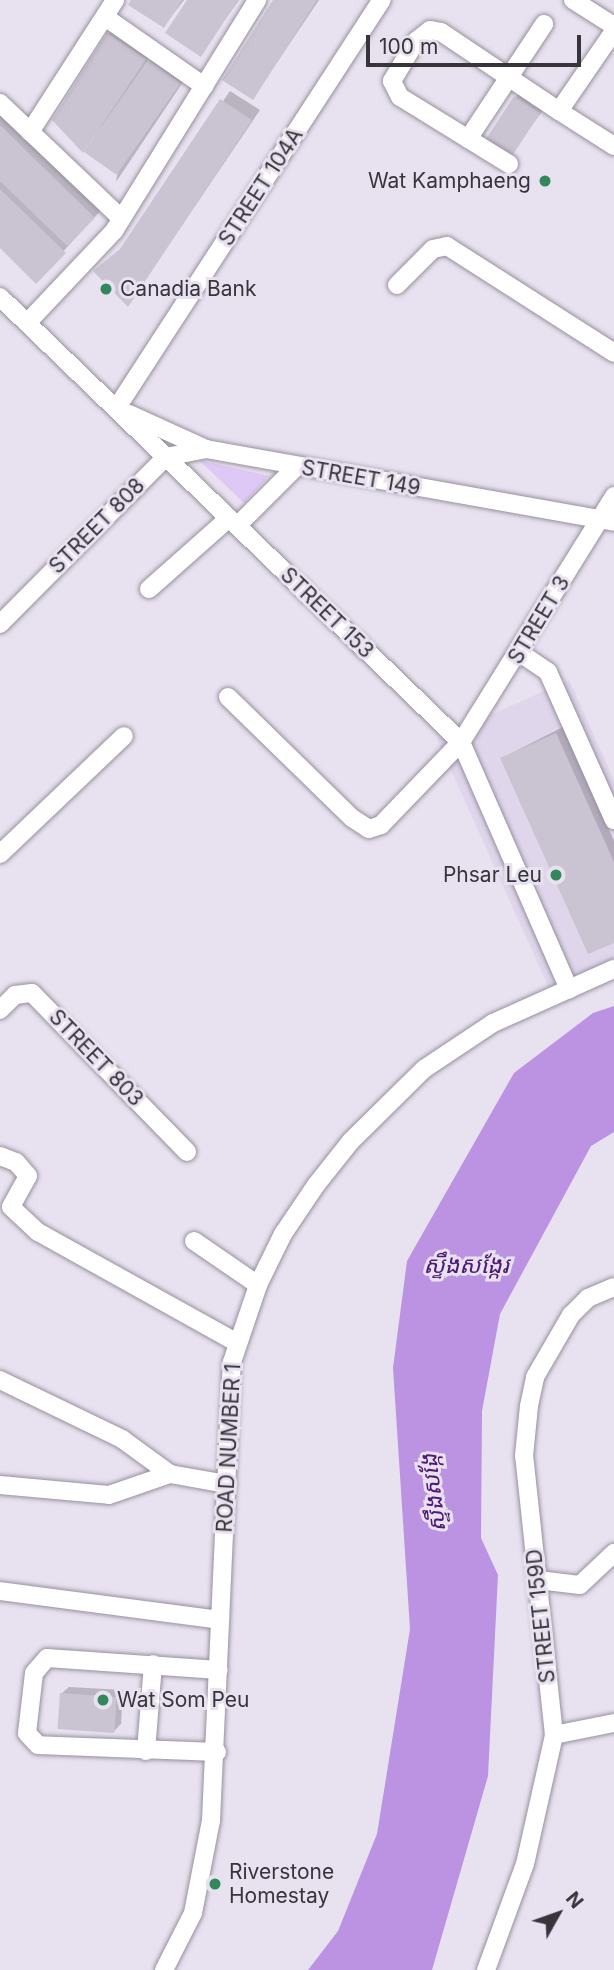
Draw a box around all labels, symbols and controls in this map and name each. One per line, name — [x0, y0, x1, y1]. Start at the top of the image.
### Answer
scale bar — [369, 21, 584, 65]
text: 100 m — [379, 34, 438, 59]
street label: STREET 104A — [214, 123, 308, 251]
place label: Wat Kamphaeng — [368, 168, 531, 194]
marker: Wat Kamphaeng — [537, 173, 553, 189]
place label: Canadia Bank — [120, 276, 256, 302]
marker: Canadia Bank — [98, 281, 114, 297]
street label: STREET 149 — [300, 455, 422, 501]
street label: STREET 808 — [44, 473, 150, 579]
street label: STREET 153 — [275, 562, 379, 664]
street label: STREET 3 — [503, 571, 575, 669]
place label: Phsar Leu — [443, 862, 542, 888]
marker: Phsar Leu — [548, 867, 564, 883]
street label: STREET 803 — [44, 1004, 148, 1112]
water label: ស្ទឹងសង្កែរ — [423, 1251, 509, 1279]
street label: ROAD NUMBER 1 — [212, 1363, 246, 1533]
water label: ស្ទឹងសង្កែ — [415, 1452, 451, 1534]
street label: STREET 159D — [521, 1548, 561, 1684]
place label: Wat Som Peu — [117, 1687, 250, 1713]
marker: Wat Som Peu — [95, 1692, 111, 1708]
place label: Riverstone Homestay — [229, 1859, 334, 1909]
marker: Riverstone Homestay — [207, 1876, 223, 1892]
north arrow — [523, 1879, 593, 1949]
text: N — [561, 1887, 588, 1913]

